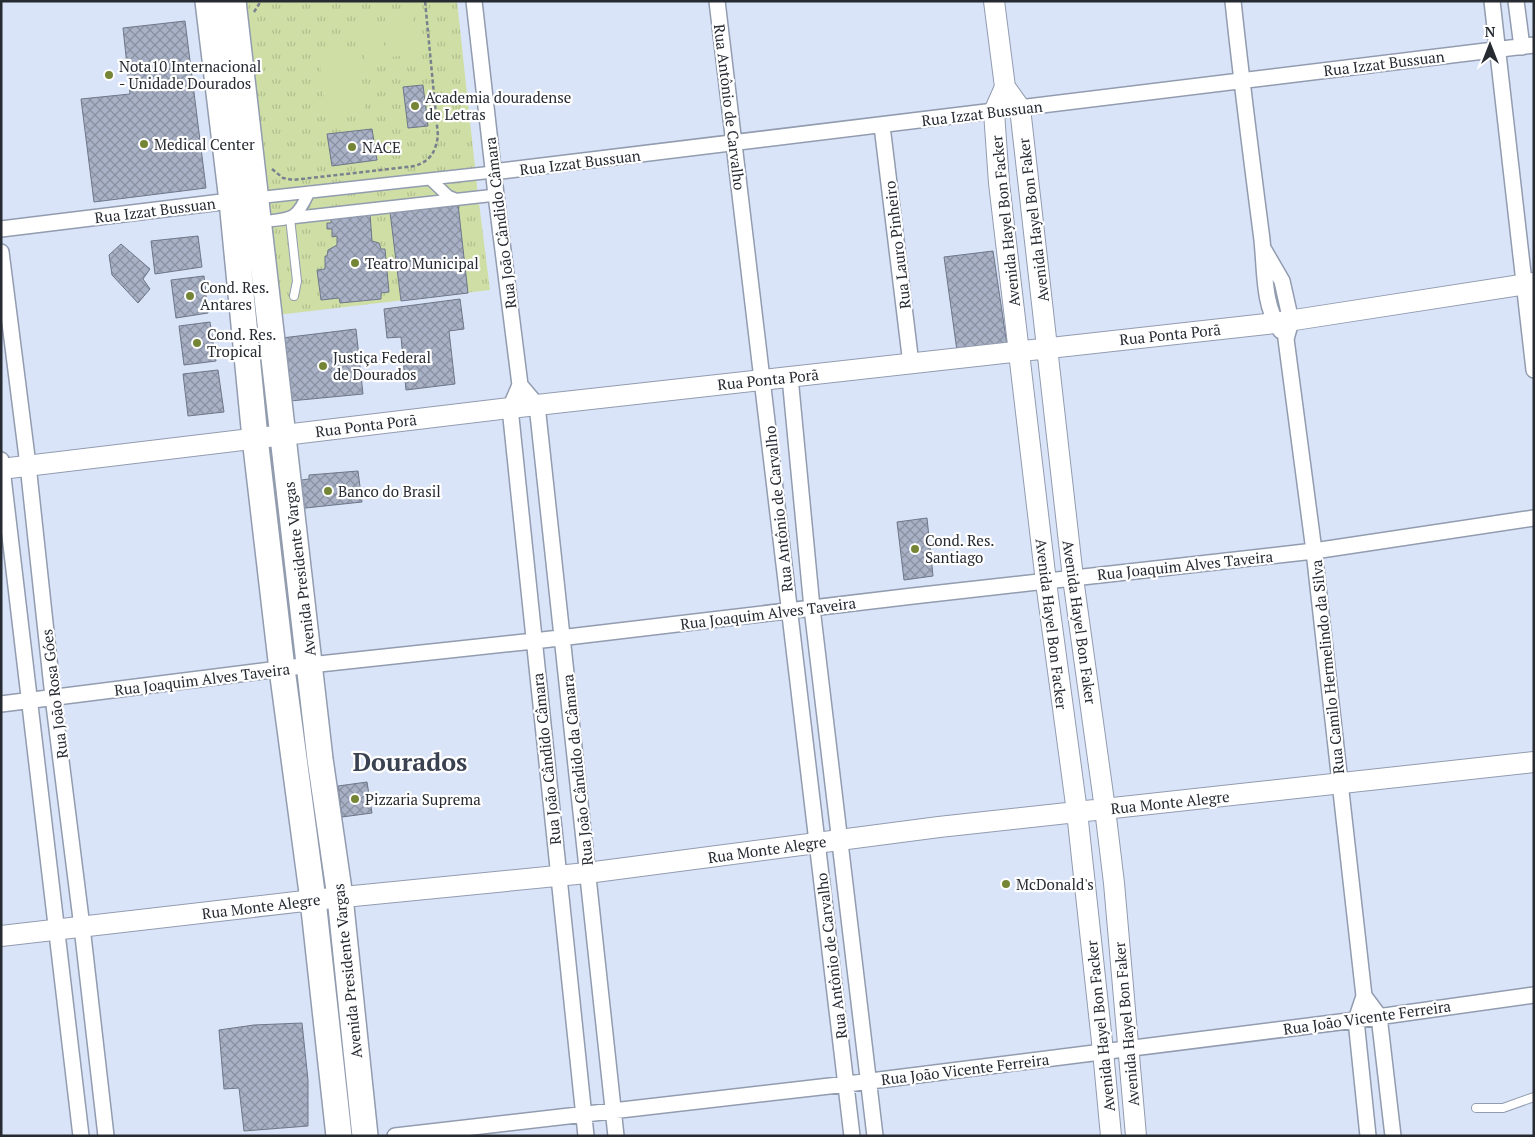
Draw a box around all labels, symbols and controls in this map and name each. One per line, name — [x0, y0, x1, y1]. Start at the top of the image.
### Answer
north arrow — [1465, 20, 1515, 70]
text: N — [1485, 22, 1496, 41]
street label: Rua Antônio de Carvalho — [710, 23, 750, 191]
street label: Rua Izzat Bussuan — [1322, 46, 1446, 80]
place label: Nota10 Internacional - Unidade Dourados — [119, 56, 261, 93]
marker: Nota10 Internacional - Unidade Dourados — [103, 69, 115, 81]
place label: Academia douradense de Letras — [425, 87, 571, 124]
street label: Rua Izzat Bussuan — [920, 96, 1044, 130]
marker: Academia douradense de Letras — [409, 100, 421, 112]
place label: Medical Center — [154, 134, 255, 154]
street label: Avenida Hayel Bon Facker — [986, 134, 1024, 308]
street label: Rua João Cândido Câmara — [480, 136, 520, 310]
place label: NACE — [362, 137, 401, 157]
street label: Avenida Hayel Bon Faker — [1013, 137, 1053, 303]
marker: Medical Center — [138, 138, 150, 150]
marker: NACE — [346, 141, 358, 153]
street label: Rua Izzat Bussuan — [518, 145, 642, 179]
street label: Rua Lauro Pinheiro — [879, 180, 915, 310]
street label: Rua Izzat Bussuan — [93, 193, 217, 227]
place label: Teatro Municipal — [365, 253, 479, 273]
marker: Teatro Municipal — [349, 257, 361, 269]
place label: Cond. Res. Antares — [200, 277, 270, 314]
marker: Cond. Res. Antares — [184, 290, 196, 302]
street label: Rua Ponta Porã — [1118, 319, 1222, 349]
place label: Cond. Res. Tropical — [207, 324, 277, 361]
marker: Cond. Res. Tropical — [191, 337, 203, 349]
place label: Justiça Federal de Dourados — [333, 347, 431, 384]
marker: Justiça Federal de Dourados — [317, 360, 329, 372]
street label: Rua Ponta Porã — [716, 364, 820, 394]
street label: Rua Ponta Porã — [314, 409, 418, 441]
street label: Rua Antônio de Carvalho — [759, 425, 797, 593]
street label: Avenida Presidente Vargas — [278, 481, 320, 657]
place label: Banco do Brasil — [338, 481, 441, 501]
marker: Banco do Brasil — [322, 485, 334, 497]
place label: Cond. Res. Santiago — [925, 530, 995, 567]
street label: Avenida Hayel Bon Facker — [1032, 537, 1072, 711]
street label: Avenida Hayel Bon Faker — [1059, 539, 1101, 705]
marker: Cond. Res. Santiago — [909, 543, 921, 555]
street label: Rua Joaquim Alves Taveira — [1096, 546, 1274, 584]
street label: Rua Camilo Hermelindo da Silva — [1306, 559, 1348, 775]
street label: Rua Joaquim Alves Taveira — [679, 592, 857, 634]
street label: Rua João Rosa Góes — [36, 628, 72, 760]
street label: Rua Joaquim Alves Taveira — [113, 658, 291, 700]
street label: Rua João Cândido Câmara — [527, 672, 565, 846]
street label: Rua João Cândido da Câmara — [557, 673, 597, 867]
district label: Dourados — [353, 745, 467, 778]
street label: Rua Monte Alegre — [1109, 786, 1231, 818]
place label: Pizzaria Suprema — [365, 789, 481, 809]
marker: Pizzaria Suprema — [349, 793, 361, 805]
street label: Rua Monte Alegre — [706, 831, 828, 867]
street label: Rua Antônio de Carvalho — [811, 872, 851, 1040]
place label: McDonald's — [1016, 874, 1094, 894]
marker: McDonald's — [1000, 878, 1012, 890]
street label: Avenida Presidente Vargas — [328, 883, 366, 1059]
street label: Rua Monte Alegre — [200, 889, 322, 923]
street label: Avenida Hayel Bon Facker — [1081, 939, 1119, 1113]
street label: Avenida Hayel Bon Faker — [1109, 941, 1143, 1107]
street label: Rua João Vicente Ferreira — [1282, 995, 1453, 1039]
street label: Rua João Vicente Ferreira — [880, 1049, 1051, 1089]

